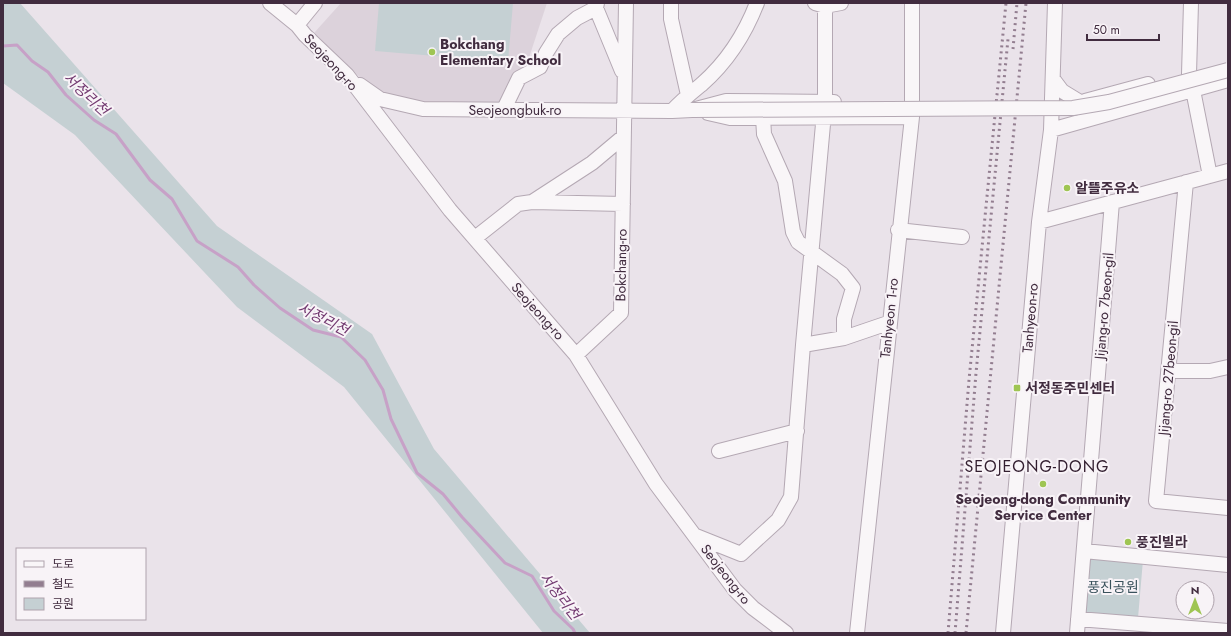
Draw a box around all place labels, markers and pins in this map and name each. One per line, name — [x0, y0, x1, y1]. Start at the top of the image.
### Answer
place label: Bokchang Elementary School — [440, 34, 561, 70]
marker: Bokchang Elementary School — [427, 47, 437, 57]
place label: 알뜰주유소 — [1075, 178, 1140, 198]
marker: 알뜰주유소 — [1062, 183, 1072, 193]
place label: 서정동주민센터 — [1025, 378, 1115, 398]
marker: 서정동주민센터 — [1012, 383, 1022, 393]
marker: Seojeong-dong Community Service Center — [1038, 479, 1048, 489]
place label: Seojeong-dong Community Service Center — [955, 489, 1131, 525]
place label: 풍진빌라 — [1136, 532, 1188, 552]
marker: 풍진빌라 — [1123, 537, 1133, 547]

